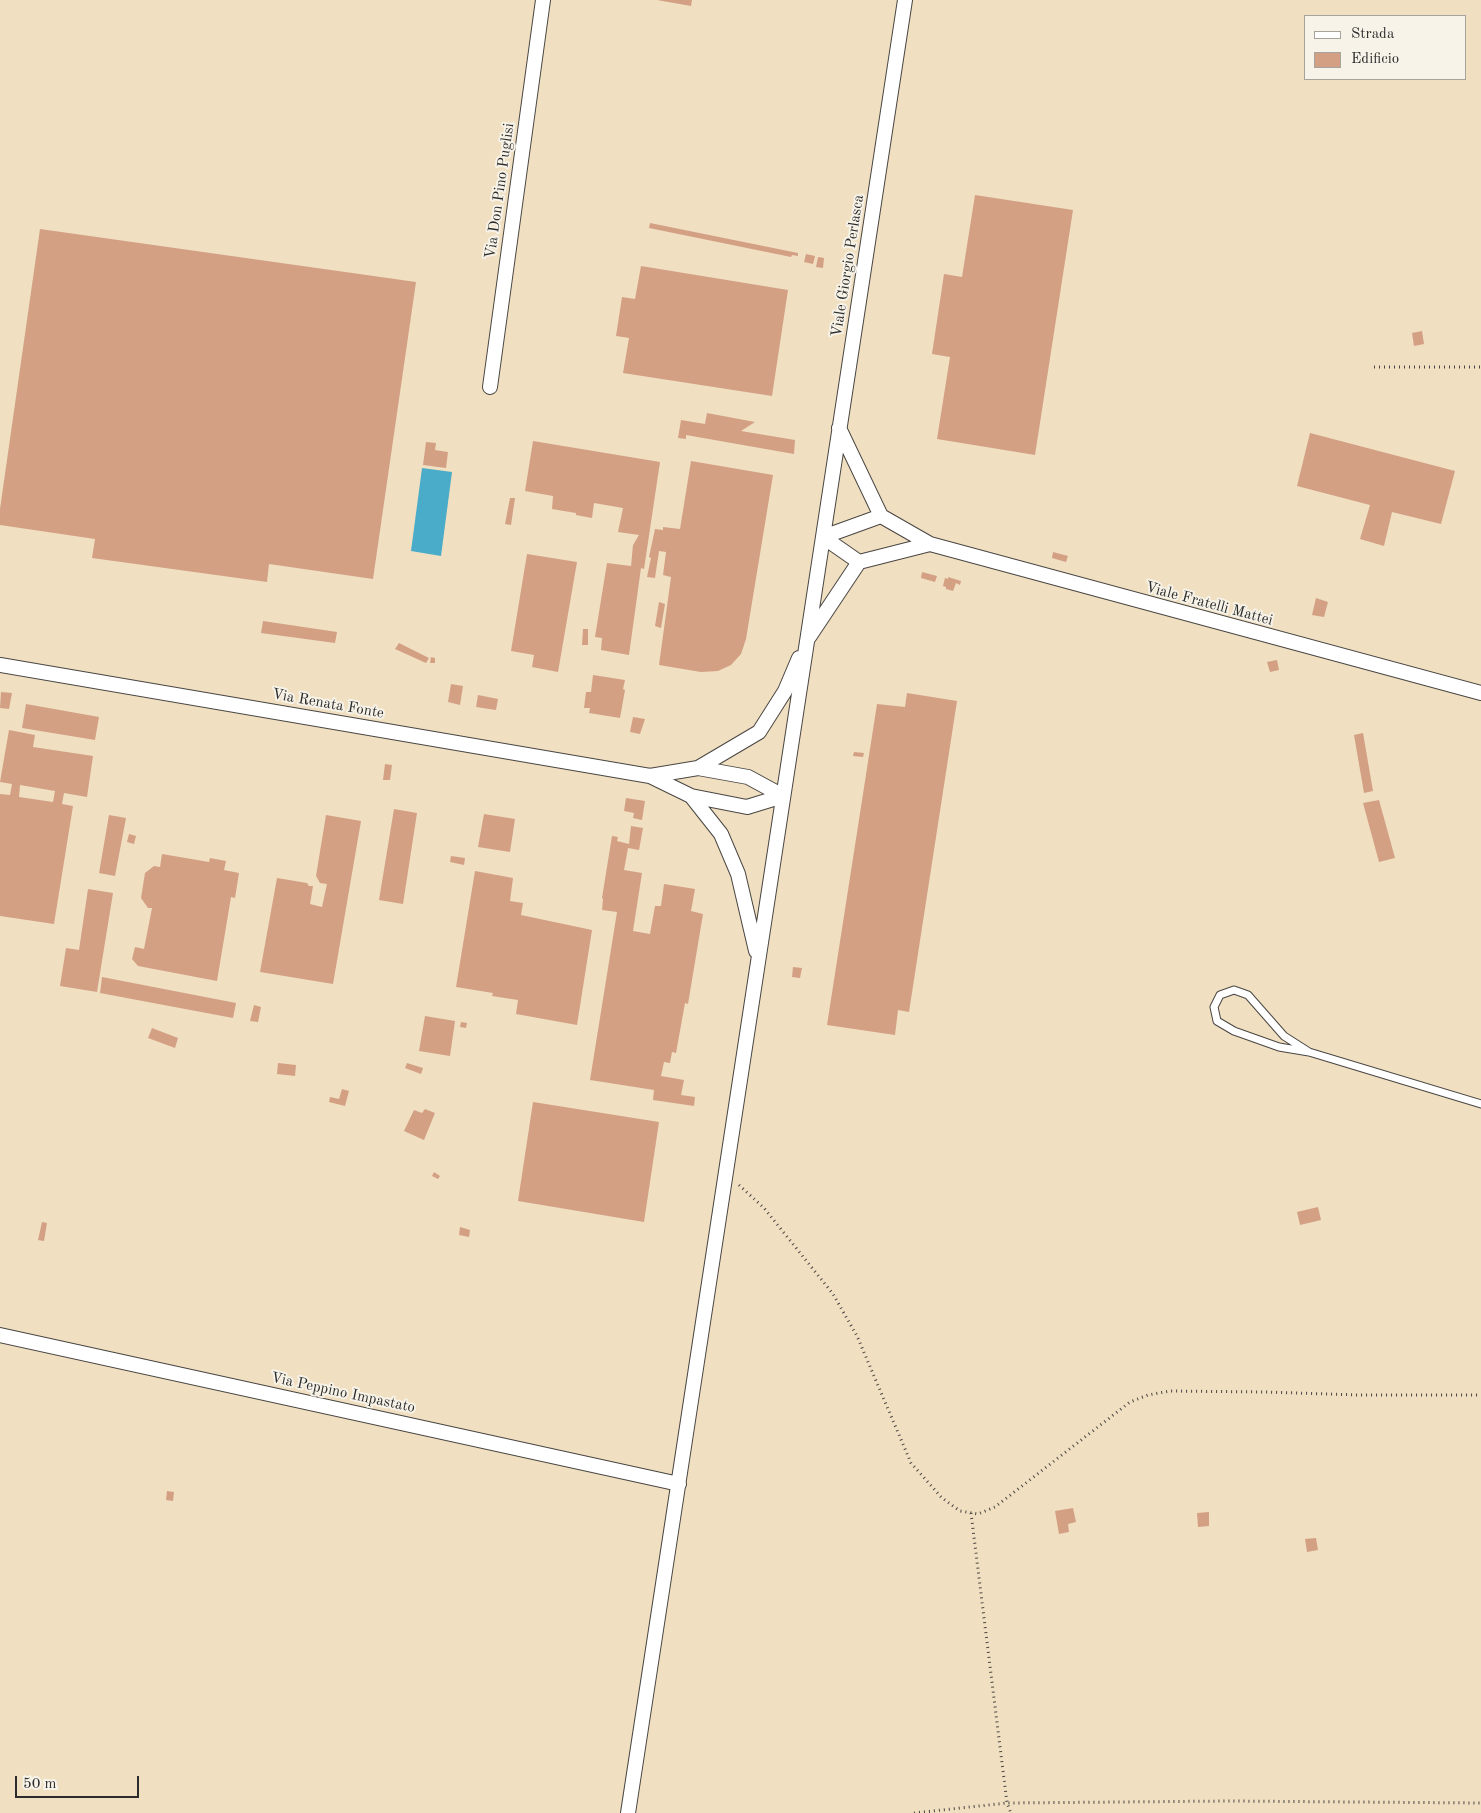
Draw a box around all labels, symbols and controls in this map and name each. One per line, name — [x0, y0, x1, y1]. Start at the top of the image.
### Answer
legend — [1304, 15, 1466, 80]
text: Strada — [1351, 27, 1394, 42]
text: Edificio — [1351, 52, 1399, 67]
street label: Via Don Pino Puglisi — [482, 122, 518, 260]
street label: Viale Giorgio Perlasca — [828, 193, 868, 339]
street label: Viale Fratelli Mattei — [1143, 578, 1275, 630]
street label: Via Renata Fonte — [271, 685, 385, 723]
street label: Via Peppino Impastato — [269, 1369, 417, 1417]
scale bar — [18, 1766, 141, 1798]
text: 50 m — [23, 1777, 57, 1792]

